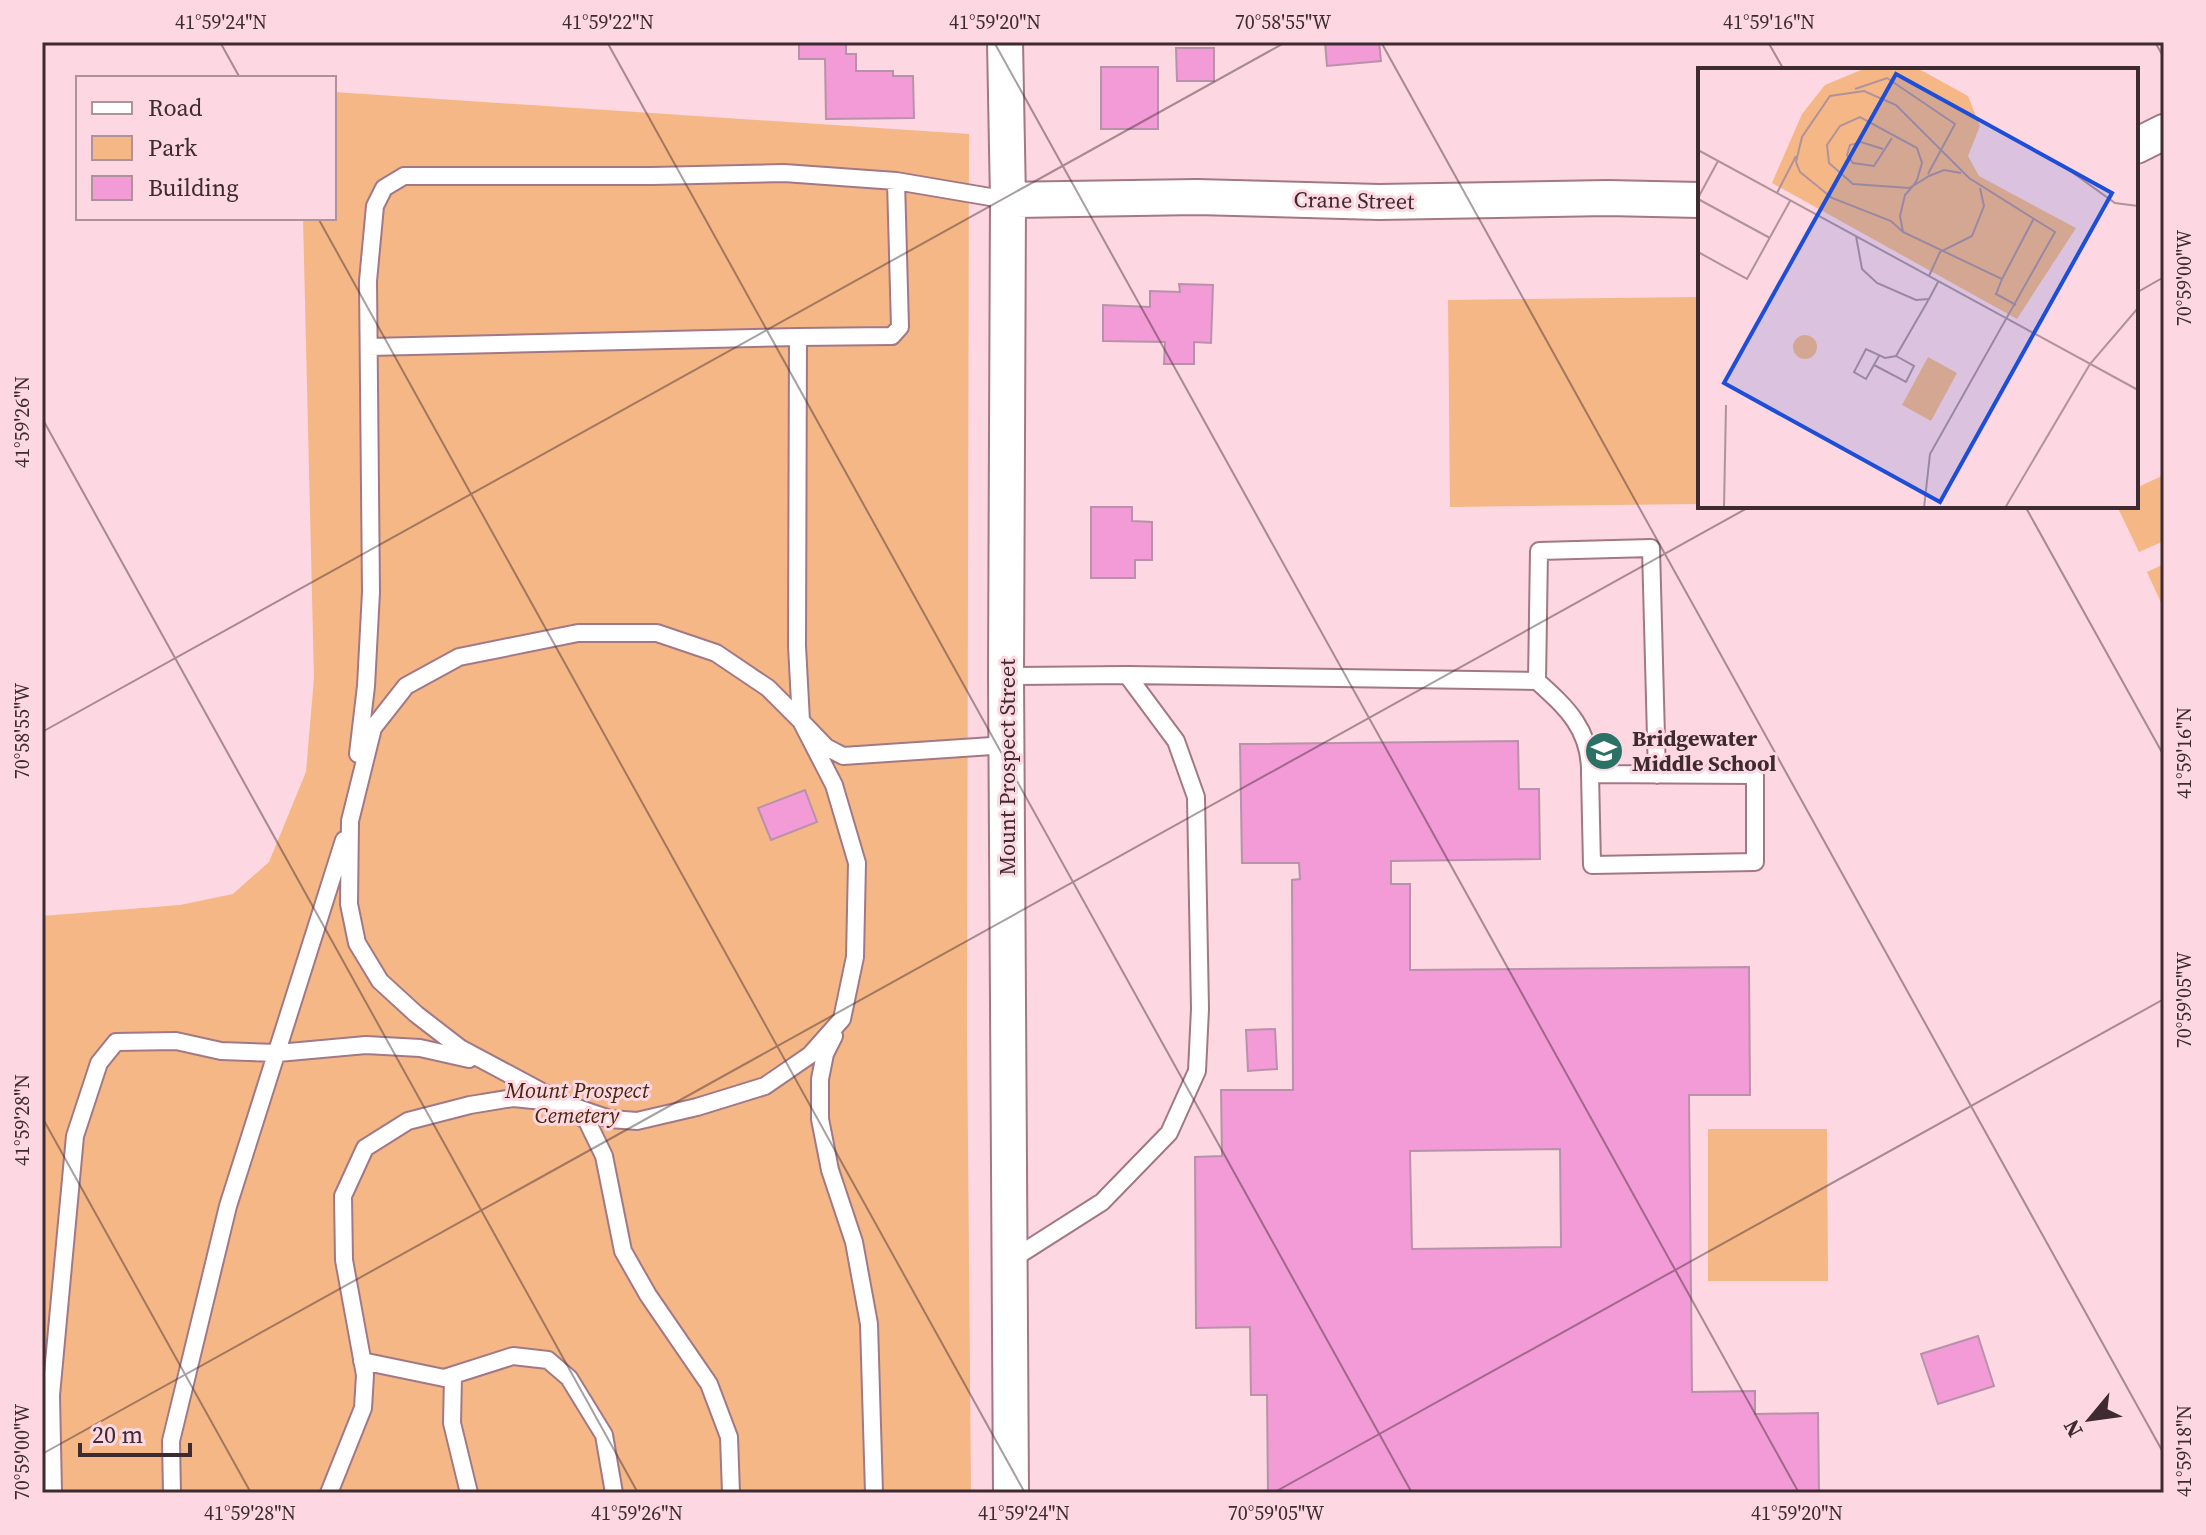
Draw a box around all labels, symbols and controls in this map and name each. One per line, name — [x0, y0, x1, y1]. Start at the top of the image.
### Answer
text: 41°59'24"N — [175, 8, 267, 36]
text: 41°59'22"N — [562, 8, 654, 36]
text: 41°59'20"N — [949, 8, 1041, 36]
text: 70°58'55"W — [1235, 8, 1332, 36]
text: 41°59'16"N — [1723, 8, 1815, 36]
inset map — [1698, 68, 2138, 508]
legend — [76, 76, 336, 220]
text: Road — [148, 91, 203, 124]
text: Park — [148, 131, 198, 164]
text: Building — [148, 171, 239, 204]
street label: Crane Street — [1293, 184, 1415, 216]
text: 70°59'00"W — [2170, 229, 2198, 326]
text: 41°59'26"N — [8, 376, 36, 468]
street label: Mount Prospect Street — [992, 658, 1022, 875]
text: 70°58'55"W — [8, 682, 36, 779]
text: 41°59'16"N — [2170, 707, 2198, 799]
place label: Bridgewater Middle School — [1632, 723, 1776, 778]
school or university icon: Bridgewater Middle School — [1583, 730, 1625, 772]
text: 70°59'05"W — [2170, 951, 2198, 1048]
text: 41°59'28"N — [8, 1074, 36, 1166]
park label: Mount Prospect Cemetery — [504, 1075, 650, 1130]
north arrow — [2050, 1379, 2130, 1459]
text: 70°59'00"W — [8, 1403, 36, 1500]
text: 41°59'18"N — [2170, 1405, 2198, 1497]
scale bar — [80, 1407, 190, 1457]
text: N — [2056, 1414, 2090, 1443]
text: 20 m — [92, 1418, 143, 1451]
text: 41°59'28"N — [204, 1499, 296, 1527]
text: 41°59'26"N — [591, 1499, 683, 1527]
text: 41°59'24"N — [978, 1499, 1070, 1527]
text: 70°59'05"W — [1228, 1499, 1325, 1527]
text: 41°59'20"N — [1751, 1499, 1843, 1527]

